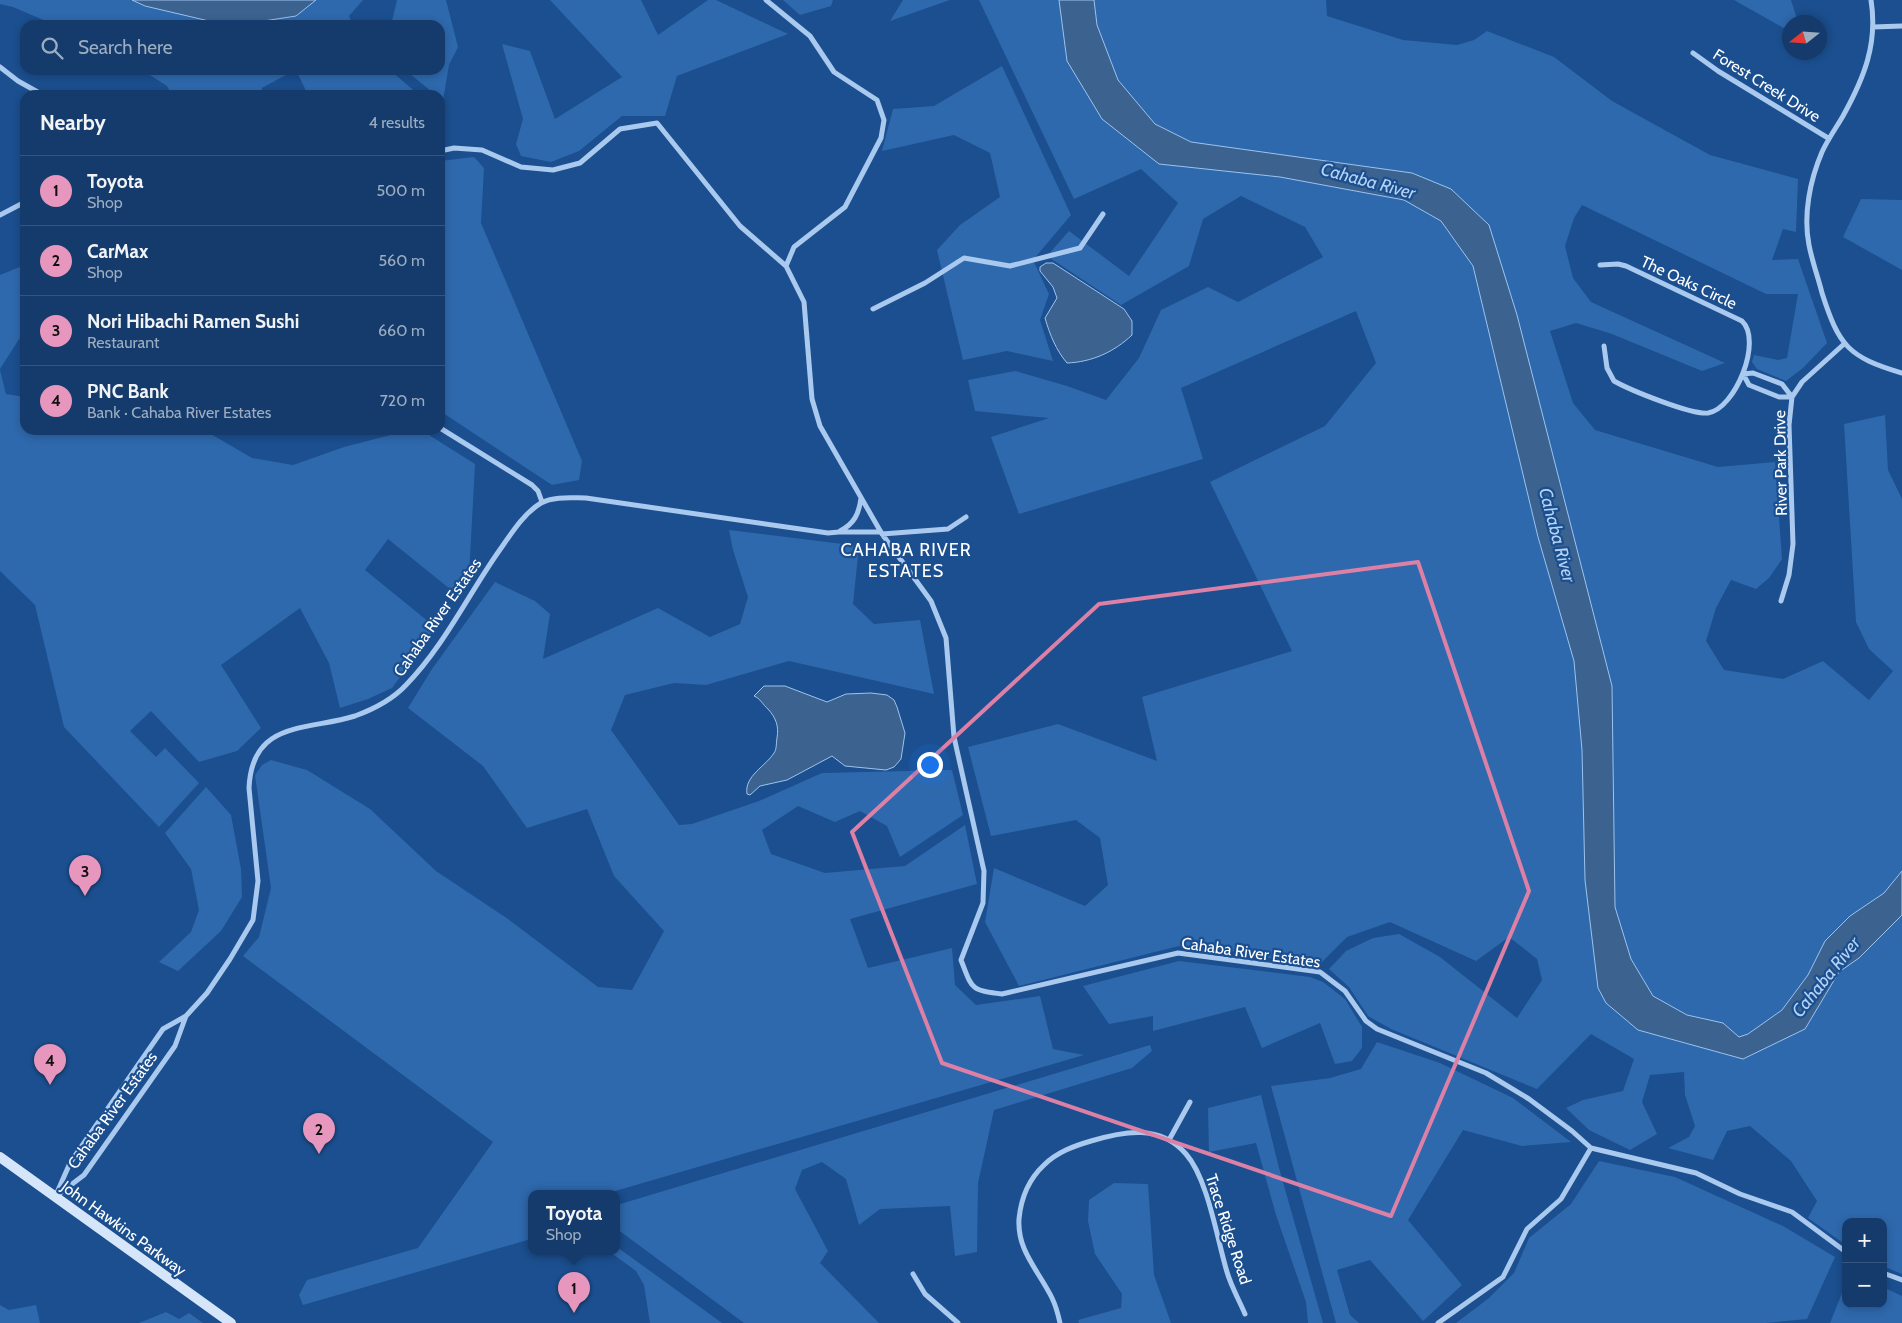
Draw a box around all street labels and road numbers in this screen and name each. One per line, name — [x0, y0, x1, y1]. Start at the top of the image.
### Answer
street label: Forest Creek Drive — [1710, 45, 1824, 126]
street label: The Oaks Circle — [1638, 252, 1740, 313]
street label: River Park Drive — [1770, 410, 1791, 516]
street label: Cahaba River Estates — [389, 554, 486, 680]
street label: Cahaba River Estates — [1180, 933, 1322, 972]
street label: Cahaba River Estates — [64, 1048, 161, 1173]
street label: Trace Ridge Road — [1202, 1172, 1255, 1287]
street label: John Hawkins Parkway — [57, 1176, 190, 1280]

